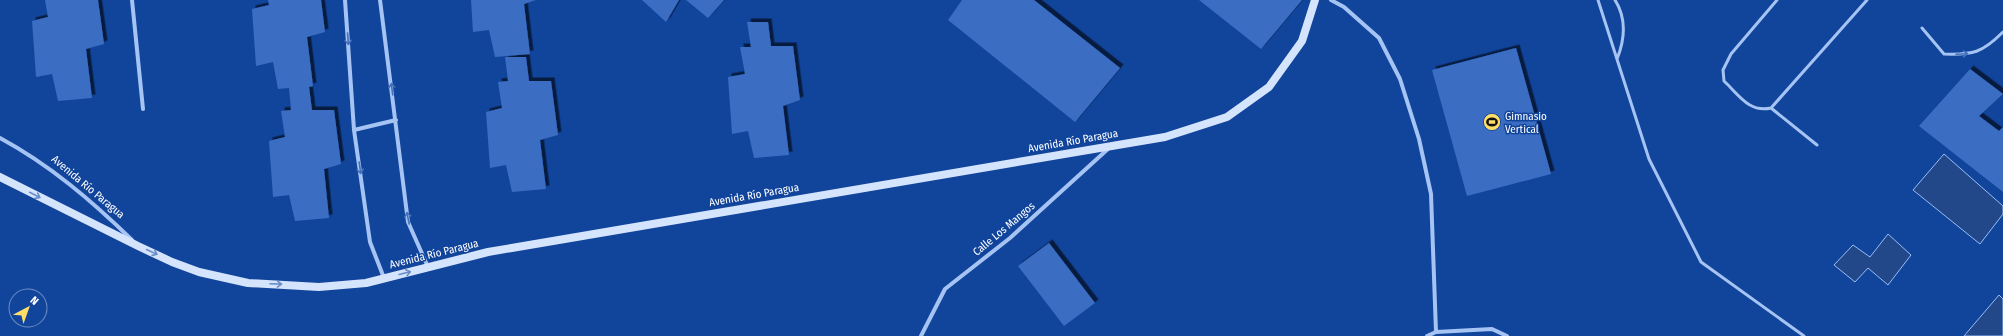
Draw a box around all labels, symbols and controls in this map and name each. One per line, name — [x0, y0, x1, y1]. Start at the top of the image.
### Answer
one-way arrow — [344, 32, 351, 45]
one-way arrow — [1956, 51, 1969, 58]
one-way arrow — [388, 83, 396, 96]
place label: Gimnasio Vertical — [1505, 110, 1547, 136]
sports icon: Gimnasio Vertical — [1482, 112, 1502, 132]
street label: Avenida Río Paragua — [1027, 127, 1119, 155]
street label: Avenida Río Paragua — [49, 153, 127, 221]
one-way arrow — [356, 161, 364, 174]
street label: Avenida Río Paragua — [708, 181, 800, 209]
one-way arrow — [28, 192, 40, 199]
street label: Calle Los Mangos — [970, 199, 1038, 259]
one-way arrow — [404, 212, 412, 225]
street label: Avenida Río Paragua — [388, 237, 480, 271]
one-way arrow — [145, 249, 157, 256]
one-way arrow — [398, 268, 411, 276]
one-way arrow — [269, 281, 282, 288]
north arrow — [8, 288, 48, 328]
text: N — [27, 294, 41, 308]

